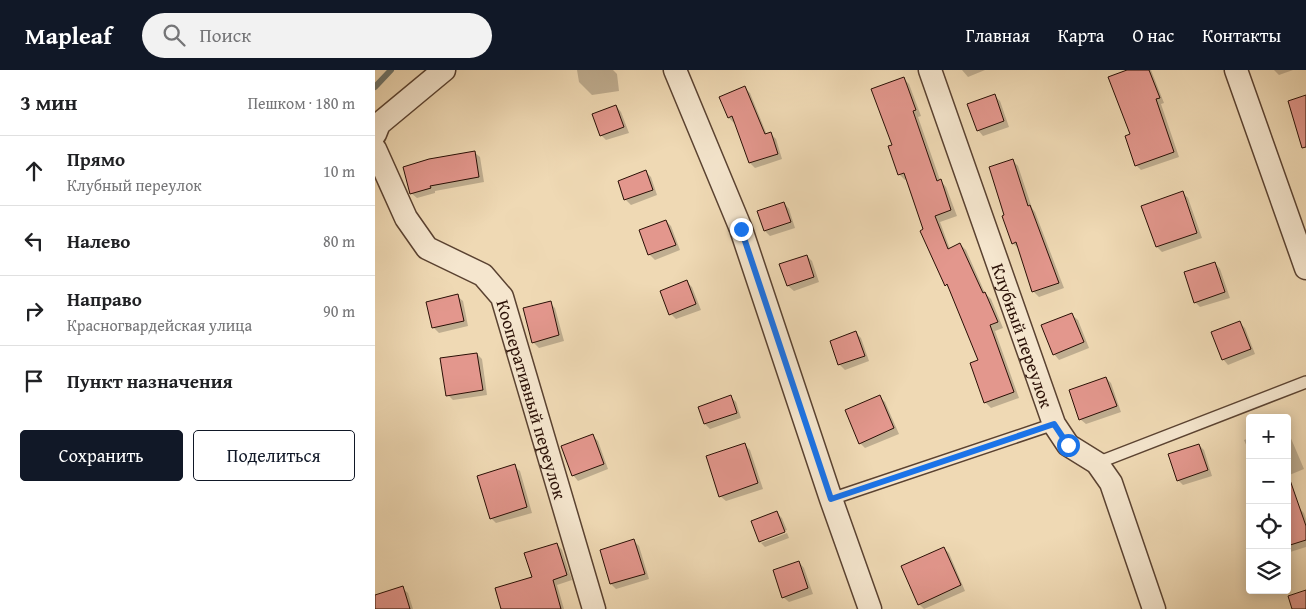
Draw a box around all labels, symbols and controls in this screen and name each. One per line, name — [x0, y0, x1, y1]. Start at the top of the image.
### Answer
search box — [142, 13, 492, 58]
text: Mapleaf — [25, 18, 112, 53]
icon: search — [160, 21, 188, 49]
text: Поиск — [200, 21, 251, 49]
text: Главная — [966, 22, 1030, 49]
text: Карта — [1058, 22, 1104, 49]
text: О нас — [1132, 22, 1174, 49]
text: Контакты — [1202, 22, 1281, 49]
text: 3 мин — [20, 87, 77, 118]
text: Пешком · 180 m — [248, 91, 355, 115]
text: Прямо — [67, 145, 125, 173]
icon: ahead — [20, 157, 48, 185]
text: 10 m — [323, 159, 355, 183]
text: Клубный переулок — [67, 173, 202, 197]
route end — [730, 218, 753, 241]
icon: left — [20, 227, 48, 255]
text: Налево — [67, 227, 130, 255]
text: 80 m — [323, 229, 355, 253]
street label: Клубный переулок — [985, 259, 1061, 412]
text: Направо — [67, 285, 142, 313]
street label: Кооперативный переулок — [490, 296, 574, 503]
icon: right — [20, 297, 48, 325]
text: 90 m — [323, 299, 355, 323]
text: Красногвардейская улица — [67, 313, 252, 337]
icon: arrive — [20, 367, 48, 395]
text: Пункт назначения — [67, 367, 233, 395]
map controls — [1246, 414, 1291, 594]
button: + — [1246, 414, 1291, 459]
button: Сохранить — [20, 430, 183, 481]
button: Поделиться — [193, 430, 355, 481]
route start — [1057, 434, 1080, 457]
button: − — [1246, 459, 1291, 504]
button: locate — [1246, 504, 1291, 549]
button: layers — [1246, 549, 1291, 594]

